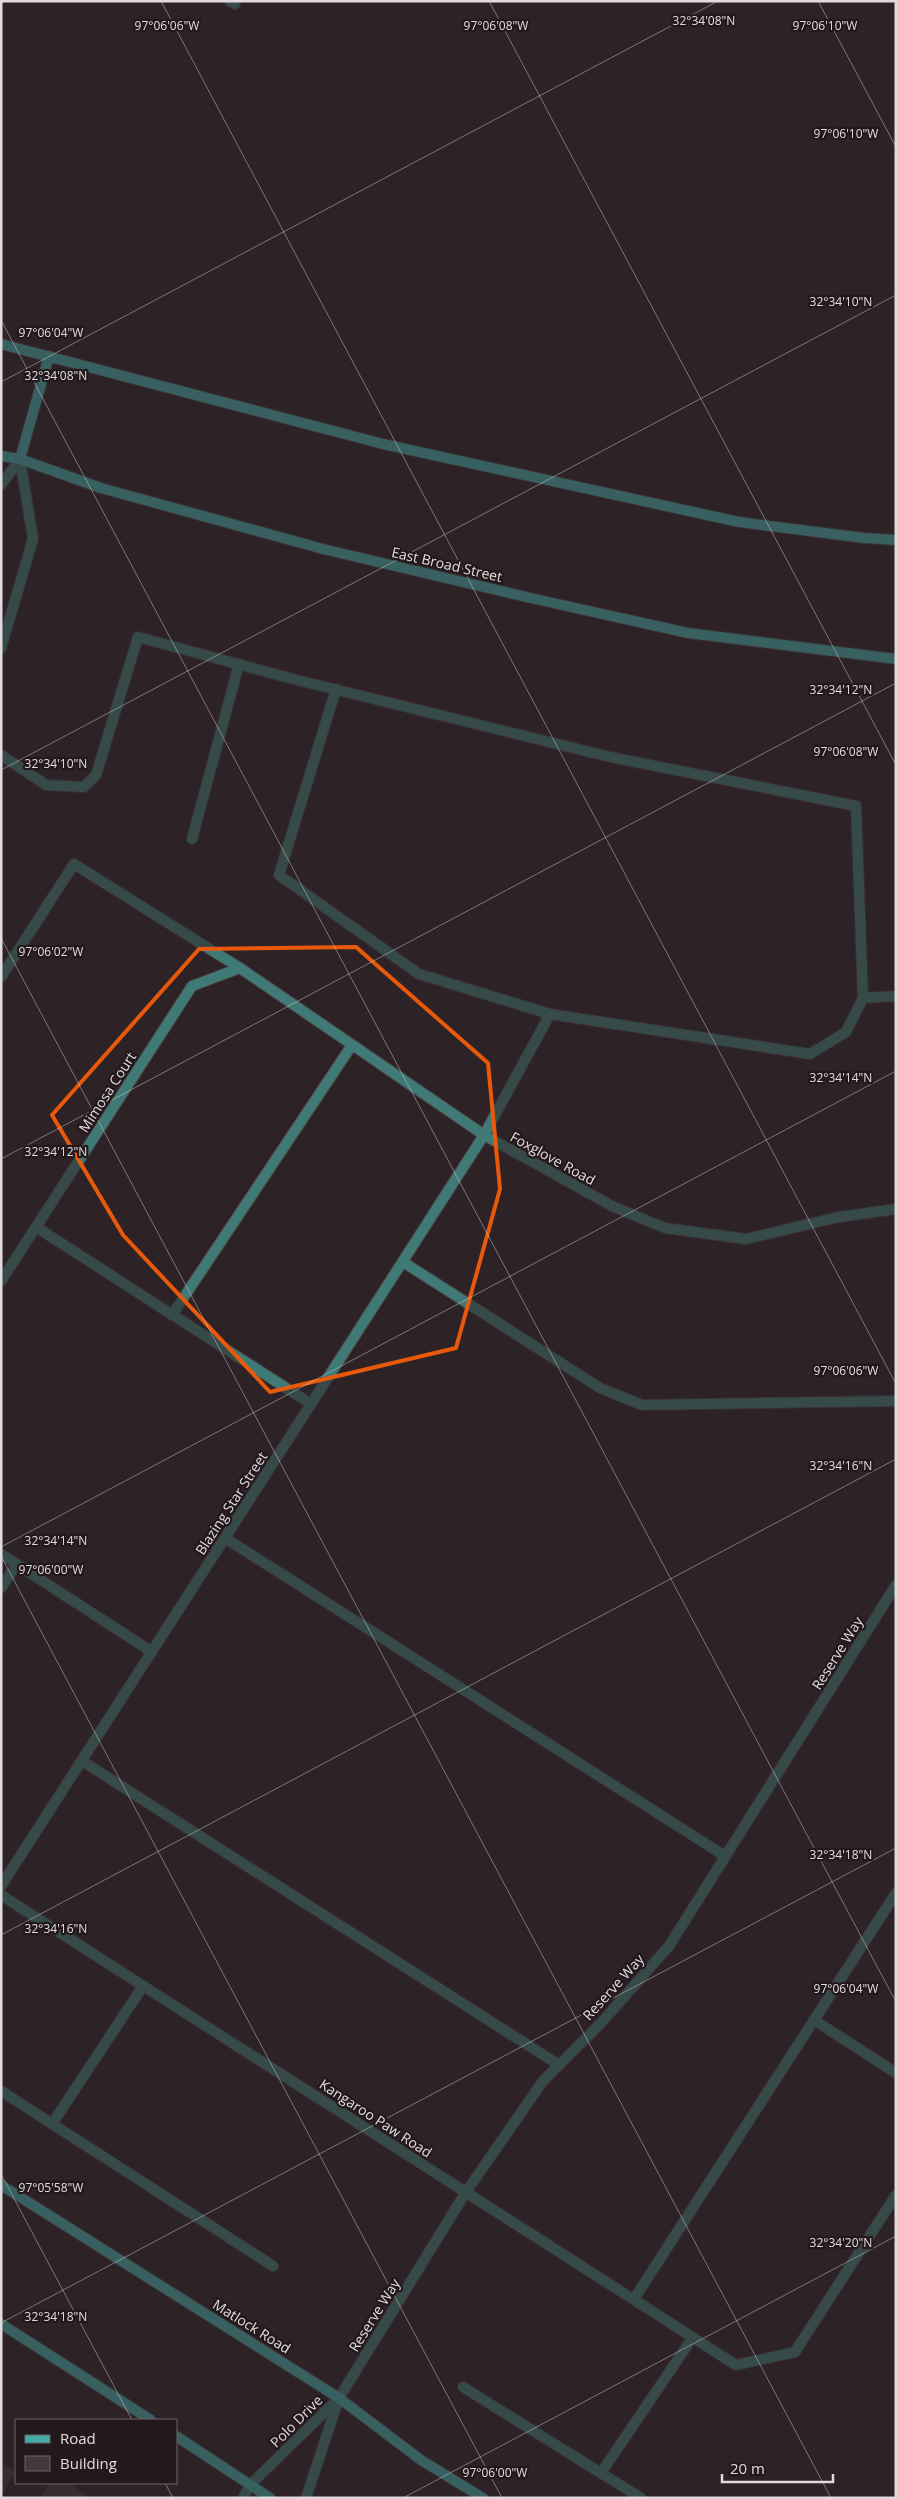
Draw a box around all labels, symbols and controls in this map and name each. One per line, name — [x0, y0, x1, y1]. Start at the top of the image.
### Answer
text: 32°34'08"N — [673, 12, 735, 29]
text: 97°06'06"W — [135, 17, 199, 34]
text: 97°06'08"W — [464, 17, 528, 34]
text: 97°06'10"W — [793, 17, 857, 34]
text: 97°06'10"W — [814, 125, 878, 142]
text: 32°34'10"N — [810, 293, 872, 310]
text: 97°06'04"W — [19, 324, 83, 341]
text: 32°34'08"N — [25, 367, 87, 384]
street label: East Broad Street — [390, 542, 504, 586]
text: 32°34'12"N — [810, 681, 872, 698]
text: 97°06'08"W — [814, 743, 878, 760]
text: 32°34'10"N — [25, 755, 87, 772]
text: 97°06'02"W — [19, 943, 83, 960]
street label: Mimosa Court — [74, 1048, 140, 1136]
text: 32°34'14"N — [810, 1069, 872, 1086]
street label: Foxglove Road — [507, 1127, 599, 1189]
text: 32°34'12"N — [25, 1143, 87, 1160]
text: 97°06'06"W — [814, 1362, 878, 1379]
street label: Blazing Star Street — [191, 1448, 271, 1558]
text: 32°34'16"N — [810, 1457, 872, 1474]
text: 32°34'14"N — [25, 1532, 87, 1549]
text: 97°06'00"W — [19, 1561, 83, 1578]
street label: Reserve Way — [807, 1612, 868, 1693]
text: 32°34'18"N — [810, 1846, 872, 1863]
text: 32°34'16"N — [25, 1920, 87, 1937]
street label: Reserve Way — [578, 1949, 648, 2024]
text: 97°06'04"W — [814, 1980, 878, 1997]
street label: Kangaroo Paw Road — [316, 2074, 436, 2162]
text: 97°05'58"W — [19, 2179, 83, 2196]
text: 32°34'20"N — [810, 2234, 872, 2251]
street label: Reserve Way — [344, 2274, 405, 2355]
street label: Matlock Road — [209, 2295, 295, 2357]
text: 32°34'18"N — [25, 2308, 87, 2325]
street label: Polo Drive — [266, 2391, 326, 2451]
legend — [15, 2419, 178, 2484]
text: Road — [60, 2428, 96, 2448]
scale bar — [722, 2452, 833, 2484]
text: Building — [60, 2453, 117, 2473]
text: 20 m — [730, 2458, 765, 2478]
text: 97°06'00"W — [463, 2464, 527, 2481]

